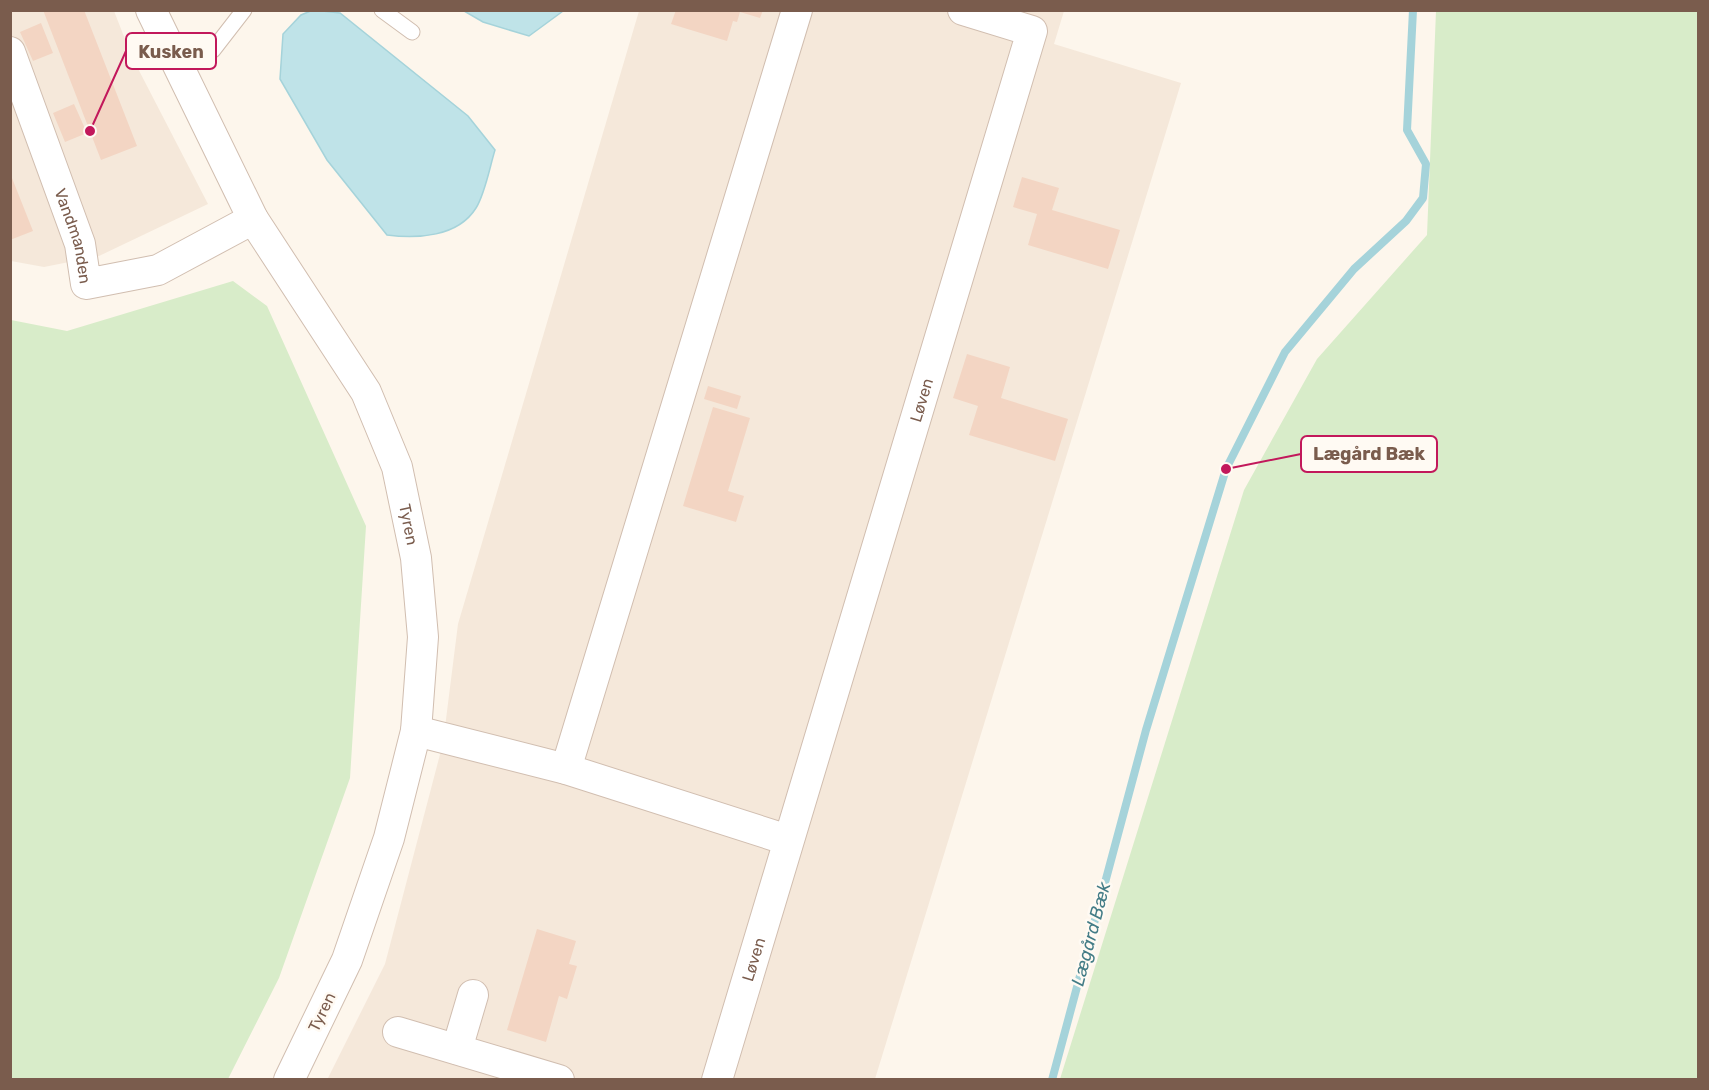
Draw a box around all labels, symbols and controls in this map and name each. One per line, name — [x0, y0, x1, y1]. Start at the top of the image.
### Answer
callout: Kusken — [126, 33, 216, 69]
text: Kusken — [138, 41, 204, 63]
street label: Vandmanden — [51, 186, 95, 285]
street label: Løven — [906, 376, 937, 424]
callout: Lægård Bæk — [1301, 436, 1437, 472]
text: Lægård Bæk — [1313, 443, 1426, 465]
street label: Tyren — [395, 502, 423, 547]
water label: Lægård Bæk — [1067, 879, 1116, 988]
street label: Løven — [738, 935, 769, 984]
street label: Tyren — [304, 989, 340, 1035]

